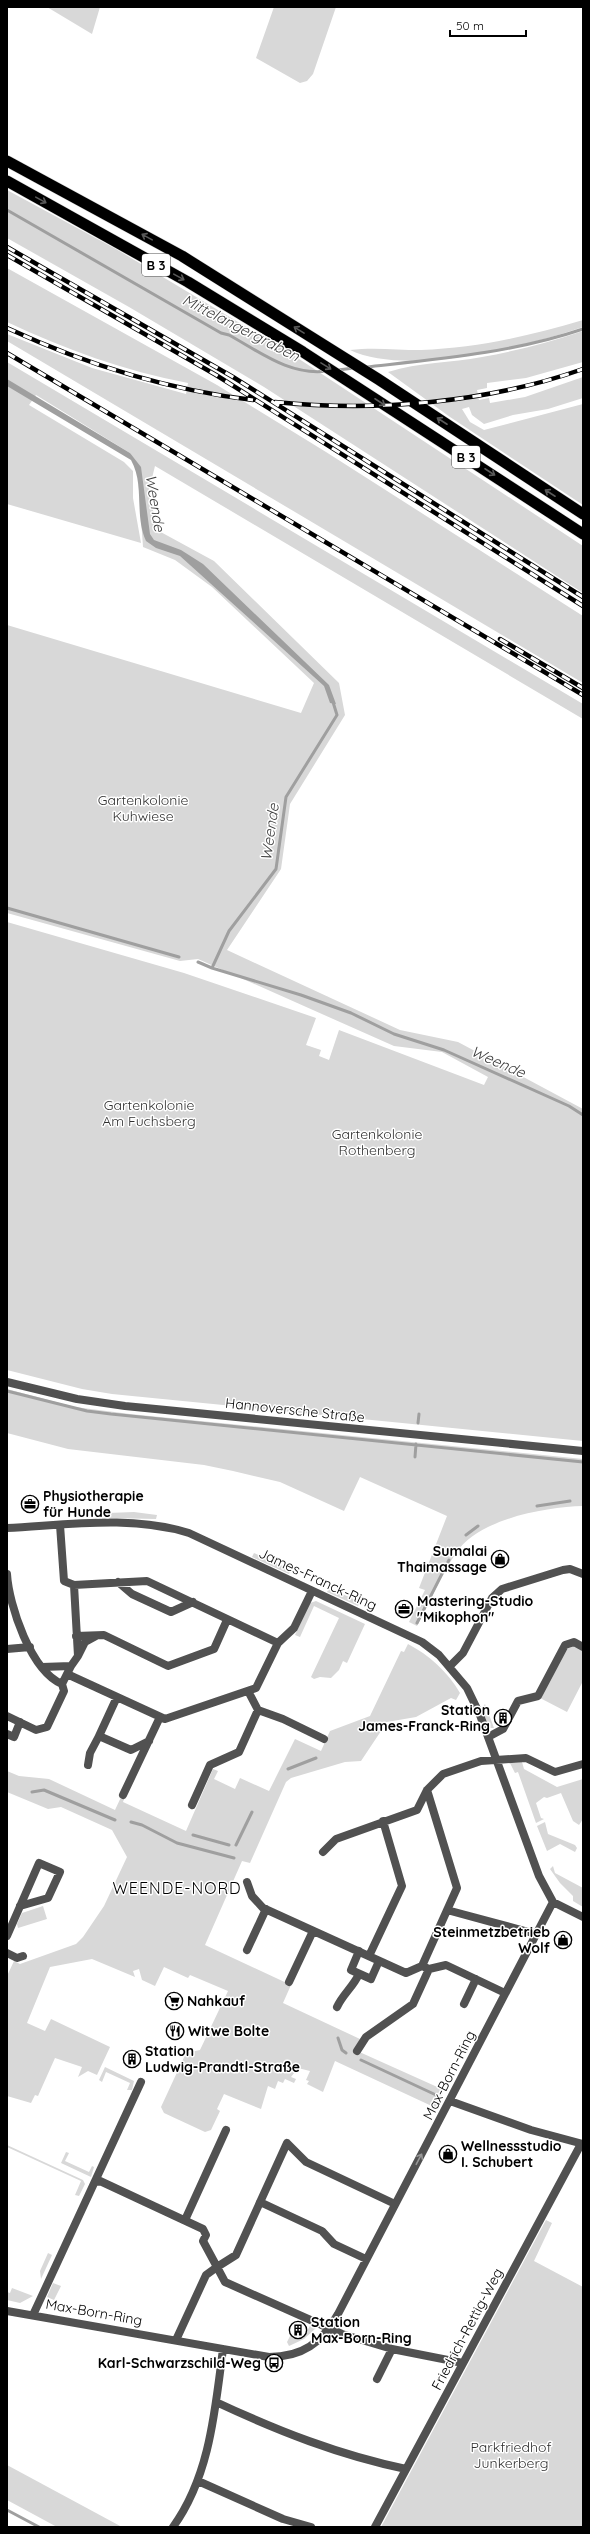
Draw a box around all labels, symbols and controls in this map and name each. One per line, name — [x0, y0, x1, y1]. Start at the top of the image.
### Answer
scale bar — [450, 12, 526, 38]
text: 50 m — [456, 18, 484, 33]
one-way arrow — [35, 196, 47, 204]
one-way arrow — [142, 233, 154, 240]
road number: B 3 — [142, 254, 170, 276]
one-way arrow — [173, 274, 185, 282]
water label: Mittelangergraben — [180, 290, 303, 365]
one-way arrow — [294, 326, 305, 334]
one-way arrow — [320, 362, 331, 371]
one-way arrow — [375, 398, 386, 406]
one-way arrow — [437, 417, 448, 425]
road number: B 3 — [452, 446, 480, 468]
one-way arrow — [484, 468, 495, 477]
water label: Weende — [142, 473, 169, 533]
one-way arrow — [545, 488, 556, 497]
park label: Gartenkolonie Kuhwiese — [98, 791, 188, 825]
water label: Weende — [256, 802, 283, 862]
water label: Weende — [468, 1041, 529, 1082]
park label: Gartenkolonie Am Fuchsberg — [102, 1096, 196, 1130]
park label: Gartenkolonie Rothenberg — [332, 1125, 422, 1159]
street label: Hannoversche Straße — [224, 1394, 366, 1426]
place label: Physiotherapie für Hunde — [43, 1487, 144, 1521]
office icon: Physiotherapie für Hunde — [20, 1494, 40, 1514]
place label: Sumalai Thaimassage — [397, 1542, 487, 1576]
street label: James-Franck-Ring — [256, 1544, 380, 1614]
shop icon: Sumalai Thaimassage — [490, 1549, 510, 1569]
place label: Mastering-Studio "Mikophon" — [417, 1592, 534, 1626]
office icon: Mastering-Studio "Mikophon" — [394, 1599, 414, 1619]
place label: Station James-Franck-Ring — [358, 1701, 490, 1735]
building icon: Station James-Franck-Ring — [493, 1708, 513, 1728]
district label: WEENDE-NORD — [112, 1878, 242, 1898]
place label: Steinmetzbetrieb Wolf — [433, 1923, 551, 1957]
shop icon: Steinmetzbetrieb Wolf — [553, 1930, 573, 1950]
supermarket icon: Nahkauf — [164, 1991, 184, 2011]
place label: Nahkauf — [187, 1992, 246, 2010]
restaurant icon: Witwe Bolte — [165, 2021, 185, 2041]
place label: Witwe Bolte — [188, 2022, 269, 2040]
street label: Max-Born-Ring — [419, 2027, 479, 2123]
place label: Station Ludwig-Prandtl-Straße — [145, 2042, 300, 2076]
building icon: Station Ludwig-Prandtl-Straße — [122, 2049, 142, 2069]
place label: Wellnessstudio I. Schubert — [461, 2137, 562, 2171]
shop icon: Wellnessstudio I. Schubert — [438, 2144, 458, 2164]
one-way arrow — [416, 2153, 423, 2165]
street label: Friedrich-Rettig-Weg — [427, 2265, 507, 2393]
street label: Max-Born-Ring — [44, 2295, 144, 2329]
place label: Station Max-Born-Ring — [311, 2313, 412, 2347]
building icon: Station Max-Born-Ring — [288, 2320, 308, 2340]
bus stop icon: Karl-Schwarzschild-Weg — [264, 2353, 284, 2373]
place label: Karl-Schwarzschild-Weg — [98, 2354, 261, 2372]
park label: Parkfriedhof Junkerberg — [471, 2438, 551, 2472]

